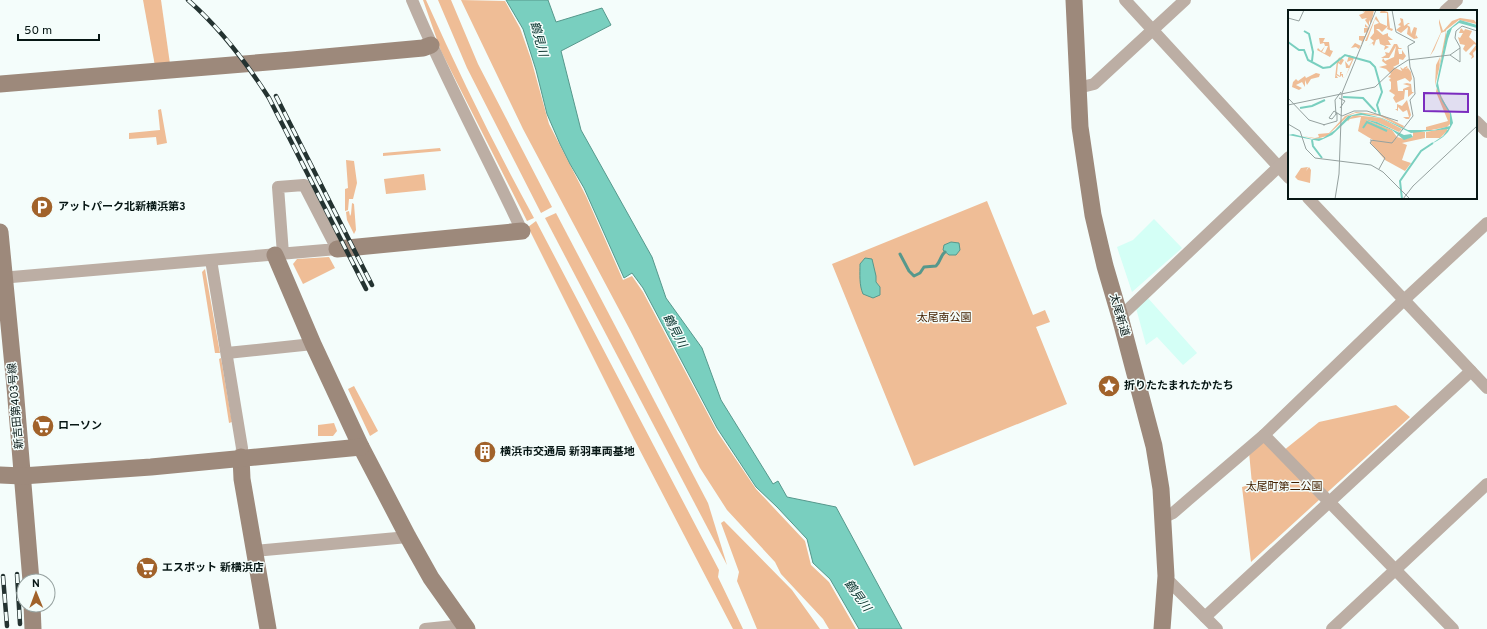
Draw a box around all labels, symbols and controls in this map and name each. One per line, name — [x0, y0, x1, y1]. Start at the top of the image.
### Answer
inset map — [1288, 10, 1477, 199]
scale bar — [18, 16, 99, 42]
water label: 鶴見川 — [526, 20, 551, 60]
text: 50 m — [24, 23, 52, 39]
parking icon: アットパーク北新横浜第3 — [29, 194, 55, 220]
place label: アットパーク北新横浜第3 — [58, 200, 186, 214]
street label: 太尾新道 — [1106, 292, 1132, 338]
water label: 鶴見川 — [658, 311, 690, 352]
park label: 太尾南公園 — [917, 311, 972, 325]
street label: 新吉田第403号線 — [5, 362, 27, 450]
place icon: 折りたたまれたかたち — [1096, 373, 1122, 399]
place label: 折りたたまれたかたち — [1124, 379, 1234, 393]
supermarket icon: ローソン — [30, 413, 56, 439]
place label: ローソン — [58, 419, 102, 433]
building icon: 横浜市交通局 新羽車両基地 — [472, 439, 498, 465]
place label: 横浜市交通局 新羽車両基地 — [500, 445, 635, 459]
park label: 太尾町第二公園 — [1246, 480, 1323, 494]
supermarket icon: エスポット 新横浜店 — [134, 555, 160, 581]
place label: エスポット 新横浜店 — [162, 561, 264, 575]
north arrow — [16, 573, 56, 613]
text: N — [32, 577, 40, 591]
water label: 鶴見川 — [840, 577, 875, 617]

